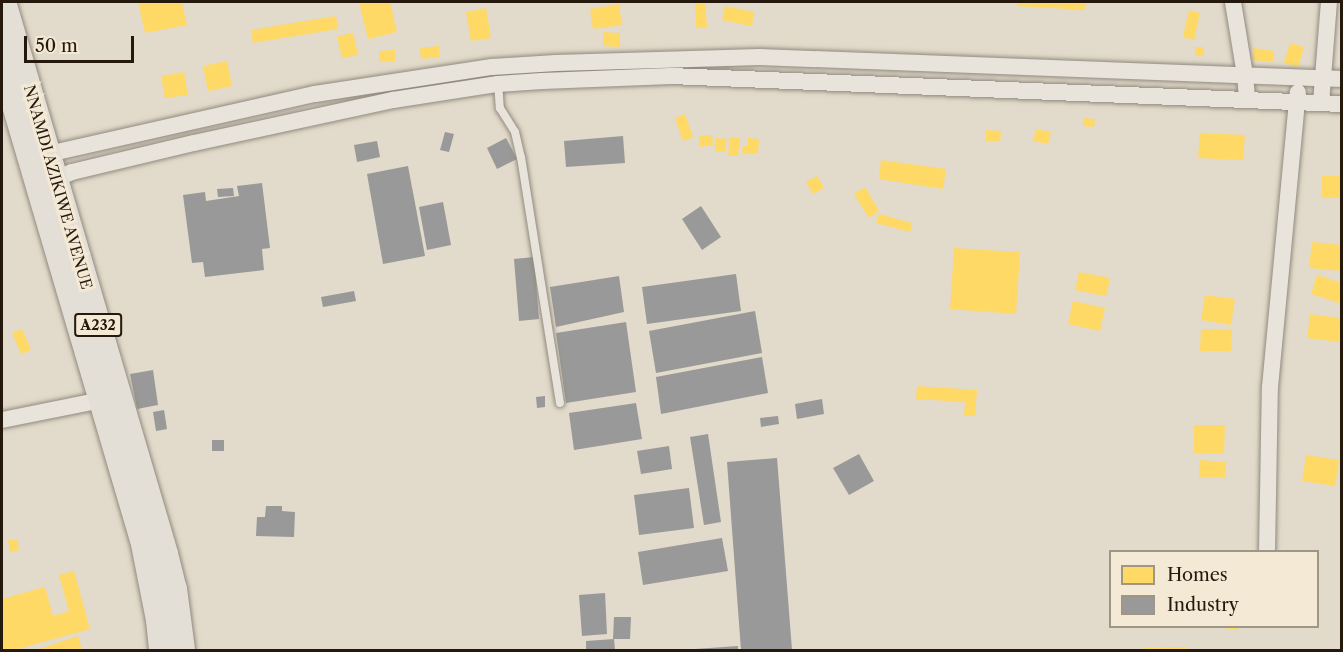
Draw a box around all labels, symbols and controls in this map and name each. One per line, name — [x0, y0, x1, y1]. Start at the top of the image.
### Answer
scale bar — [27, 24, 136, 62]
text: 50 m — [35, 35, 78, 57]
street label: NNAMDI AZIKIWE AVENUE — [20, 82, 96, 292]
road number: A232 — [74, 314, 122, 336]
legend — [1109, 550, 1319, 628]
text: Homes — [1167, 564, 1228, 586]
text: Industry — [1167, 594, 1239, 616]

